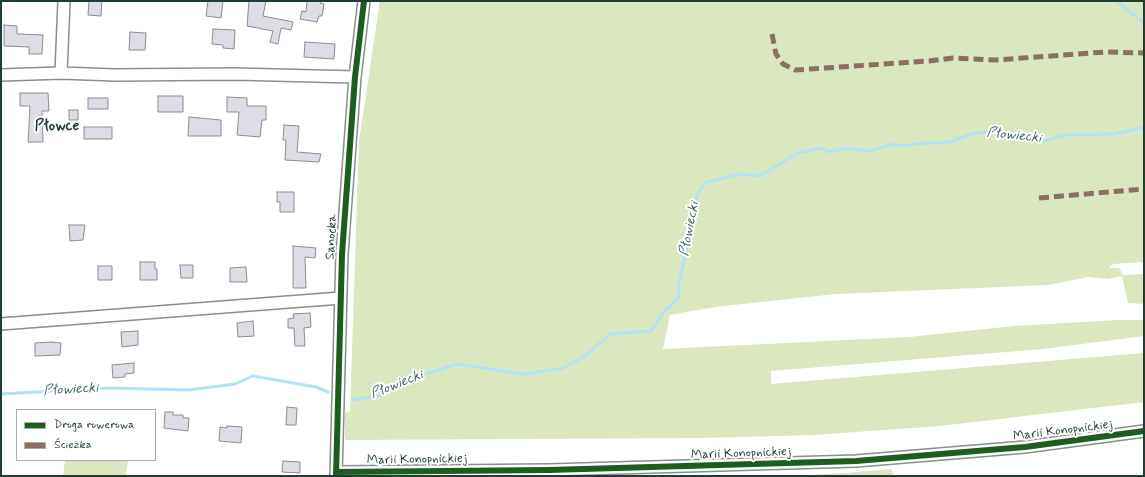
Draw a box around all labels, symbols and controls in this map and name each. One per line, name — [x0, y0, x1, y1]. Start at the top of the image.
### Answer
district label: Płowce — [35, 118, 79, 136]
water label: Płowiecki — [986, 125, 1042, 147]
water label: Płowiecki — [676, 200, 704, 258]
street label: Sanocka — [323, 214, 341, 260]
water label: Płowiecki — [368, 367, 426, 403]
water label: Płowiecki — [43, 380, 99, 400]
legend — [16, 409, 156, 461]
text: Droga rowerowa — [54, 417, 134, 433]
street label: Marii Konopnickiej — [1012, 417, 1114, 445]
text: Ścieżka — [54, 437, 92, 453]
street label: Marii Konopnickiej — [691, 444, 791, 464]
street label: Marii Konopnickiej — [367, 451, 467, 469]

